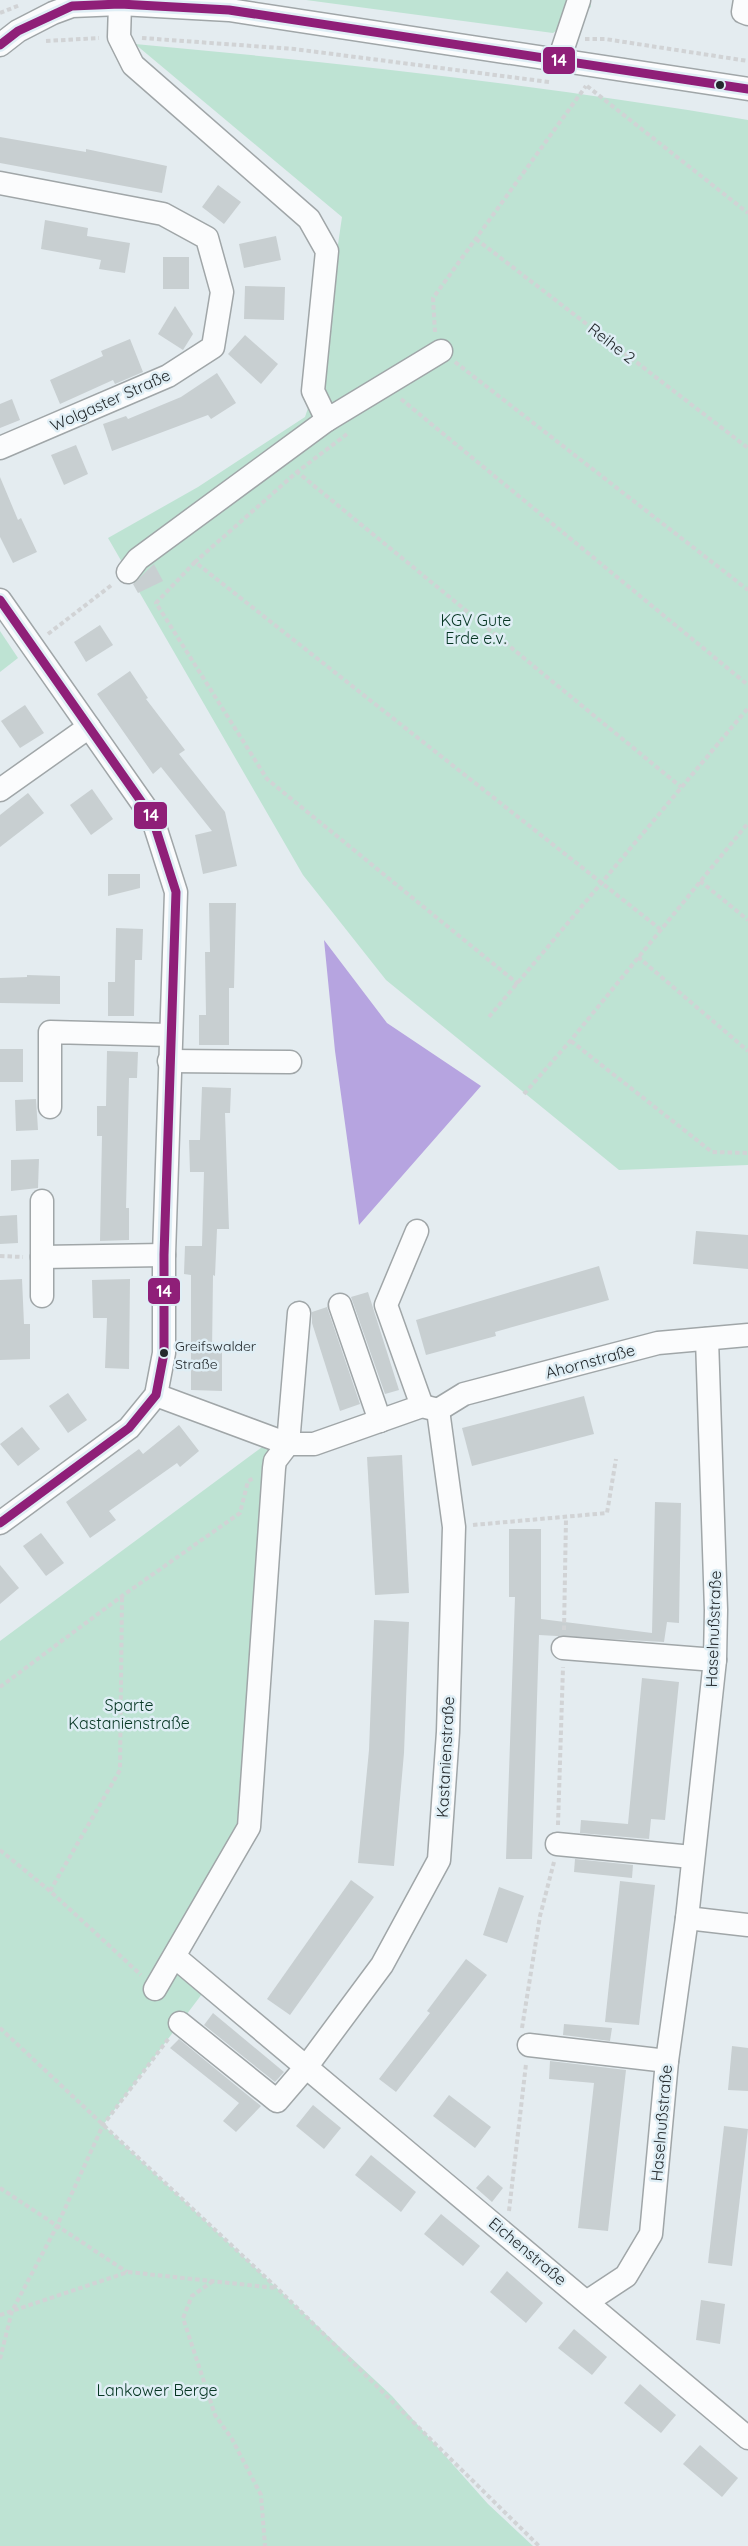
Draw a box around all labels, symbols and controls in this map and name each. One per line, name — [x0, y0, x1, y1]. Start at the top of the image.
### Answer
line badge: 14 — [542, 46, 576, 75]
text: 14 — [551, 50, 567, 70]
unlabelled marker — [714, 79, 726, 91]
street label: Reihe 2 — [584, 318, 640, 368]
street label: Wolgaster Straße — [47, 365, 173, 435]
park label: KGV Gute Erde e.v. — [441, 610, 511, 648]
line badge: 14 — [133, 801, 168, 830]
text: 14 — [143, 805, 159, 825]
line badge: 14 — [147, 1277, 181, 1305]
text: 14 — [156, 1281, 172, 1301]
place label: Greifswalder Straße — [175, 1337, 257, 1373]
street label: Ahornstraße — [543, 1339, 637, 1383]
marker: Greifswalder Straße — [158, 1347, 170, 1359]
street label: Haselnußstraße — [701, 1570, 725, 1688]
park label: Sparte Kastanienstraße — [68, 1695, 190, 1733]
street label: Kastanienstraße — [432, 1696, 458, 1818]
street label: Haselnußstraße — [646, 2064, 676, 2182]
street label: Eichenstraße — [485, 2213, 571, 2289]
park label: Lankower Berge — [97, 2380, 218, 2400]

